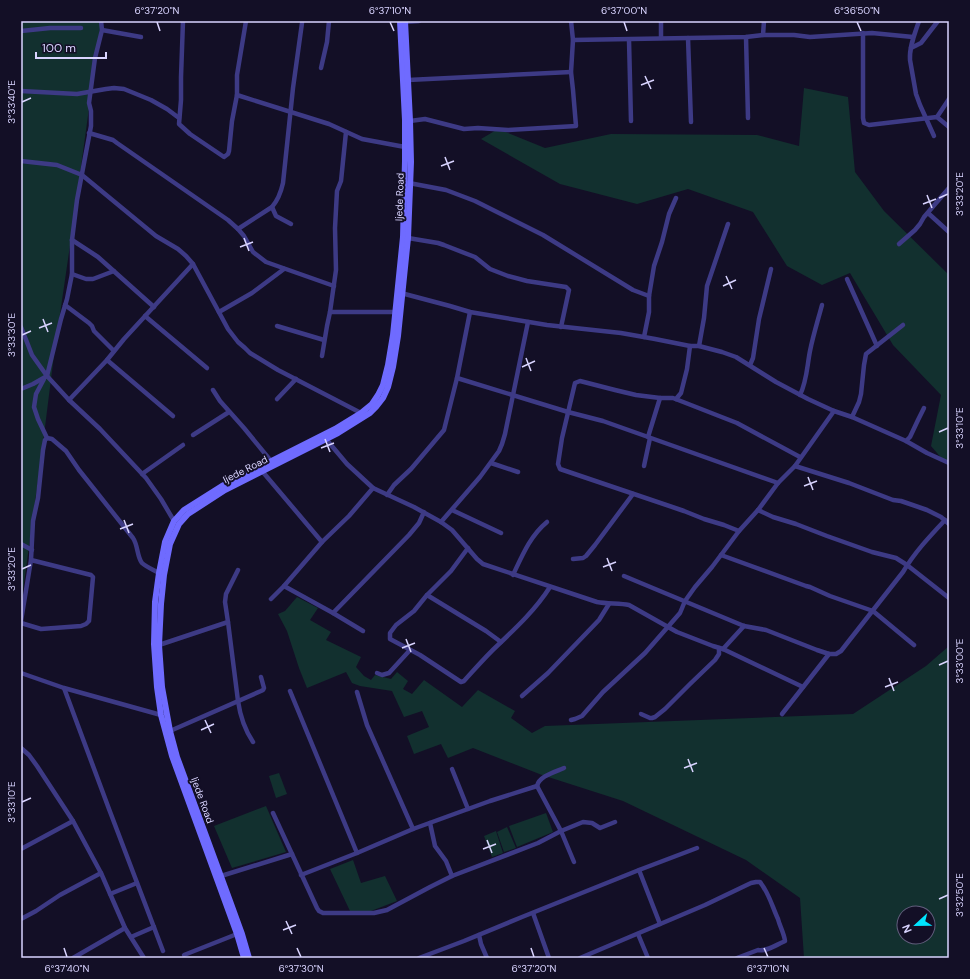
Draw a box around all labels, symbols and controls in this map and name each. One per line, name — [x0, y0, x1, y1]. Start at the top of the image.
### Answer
text: 6°37'20"N — [135, 4, 180, 17]
text: 6°37'10"N — [369, 4, 411, 17]
text: 6°37'00"N — [601, 4, 647, 17]
text: 6°36'50"N — [834, 4, 880, 17]
scale bar — [36, 34, 106, 60]
text: 100 m — [42, 40, 76, 56]
text: 3°33'40"E — [5, 80, 18, 124]
text: 3°33'20"E — [953, 172, 966, 216]
street label: Ijede Road — [392, 173, 407, 221]
text: 3°33'30"E — [5, 313, 18, 357]
text: 3°33'10"E — [953, 407, 966, 449]
street label: Ijede Road — [221, 453, 270, 486]
text: 3°33'20"E — [5, 547, 18, 591]
text: 3°33'00"E — [953, 638, 966, 684]
street label: Ijede Road — [188, 775, 217, 825]
text: 3°33'10"E — [5, 781, 18, 823]
text: 3°32'50"E — [953, 873, 966, 917]
north arrow — [896, 905, 936, 945]
text: N — [899, 922, 915, 935]
text: 6°37'40"N — [45, 962, 90, 975]
text: 6°37'30"N — [278, 962, 324, 975]
text: 6°37'20"N — [512, 962, 557, 975]
text: 6°37'10"N — [747, 962, 789, 975]

